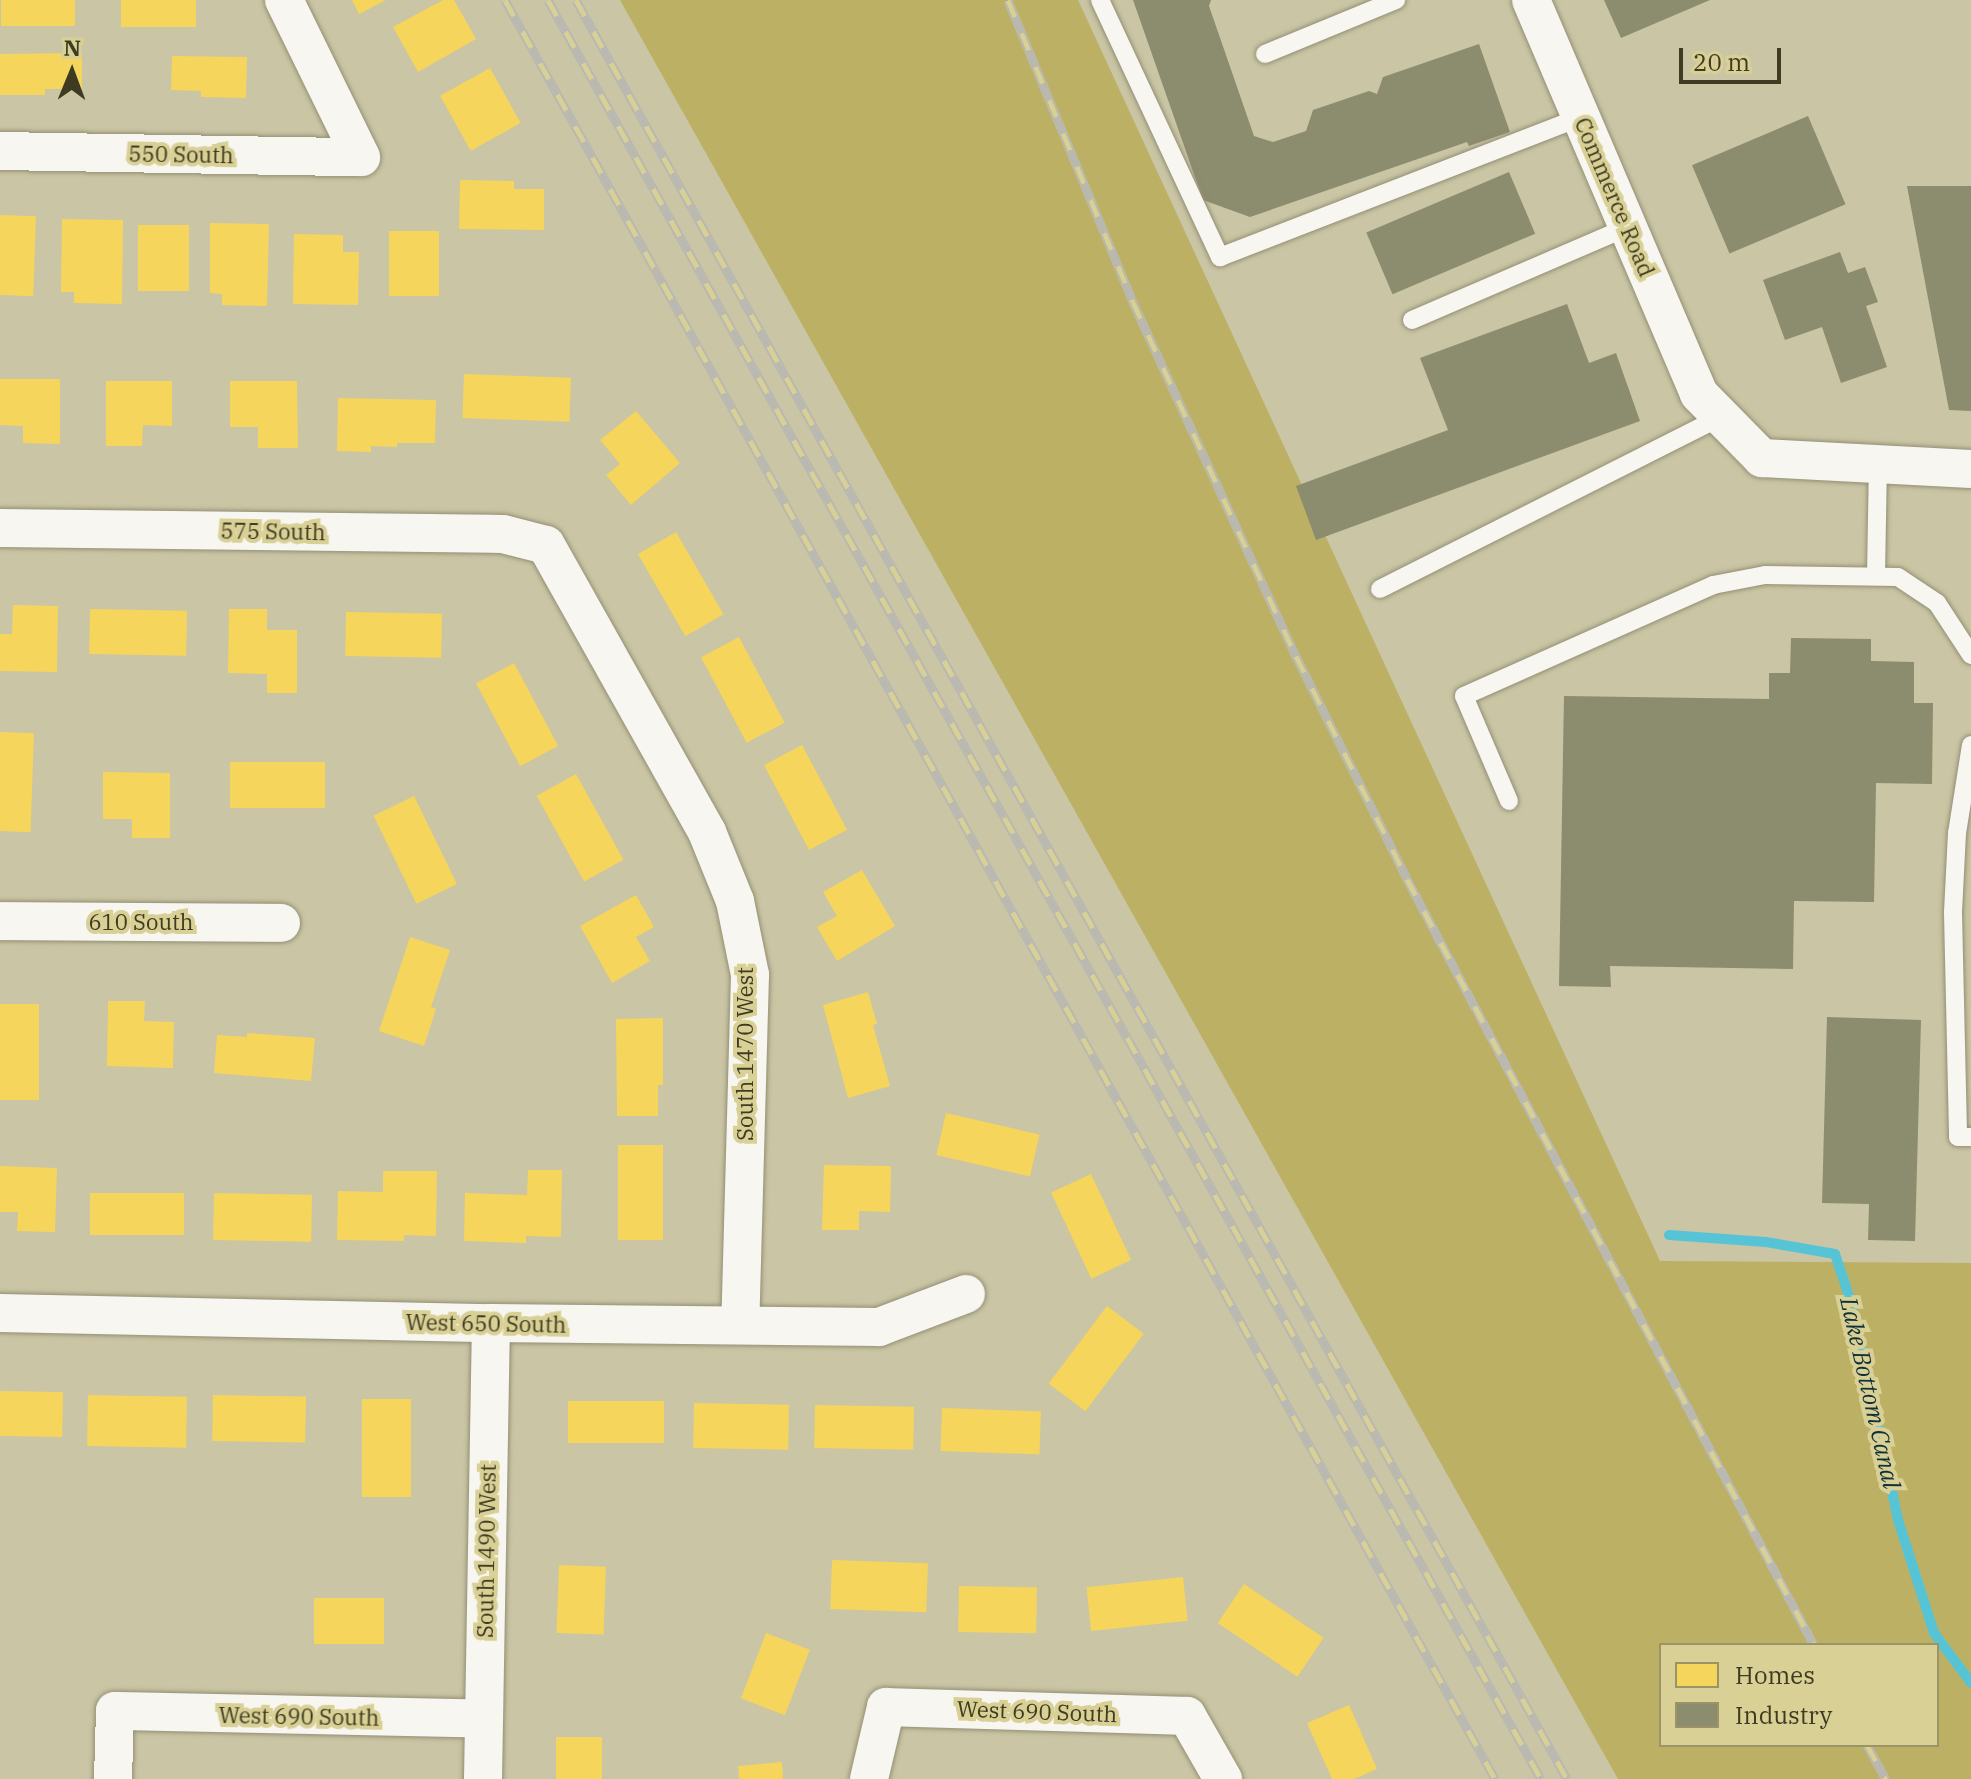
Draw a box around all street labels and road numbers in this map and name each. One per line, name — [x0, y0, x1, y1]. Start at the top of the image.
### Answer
street label: Commerce Road — [1570, 113, 1660, 281]
street label: 550 South — [128, 140, 234, 168]
street label: 575 South — [220, 517, 326, 545]
street label: 610 South — [88, 909, 194, 935]
street label: South 1470 West — [732, 967, 758, 1141]
street label: West 650 South — [405, 1308, 567, 1338]
street label: South 1490 West — [471, 1464, 501, 1638]
street label: West 690 South — [956, 1695, 1118, 1727]
street label: West 690 South — [218, 1701, 380, 1731]

